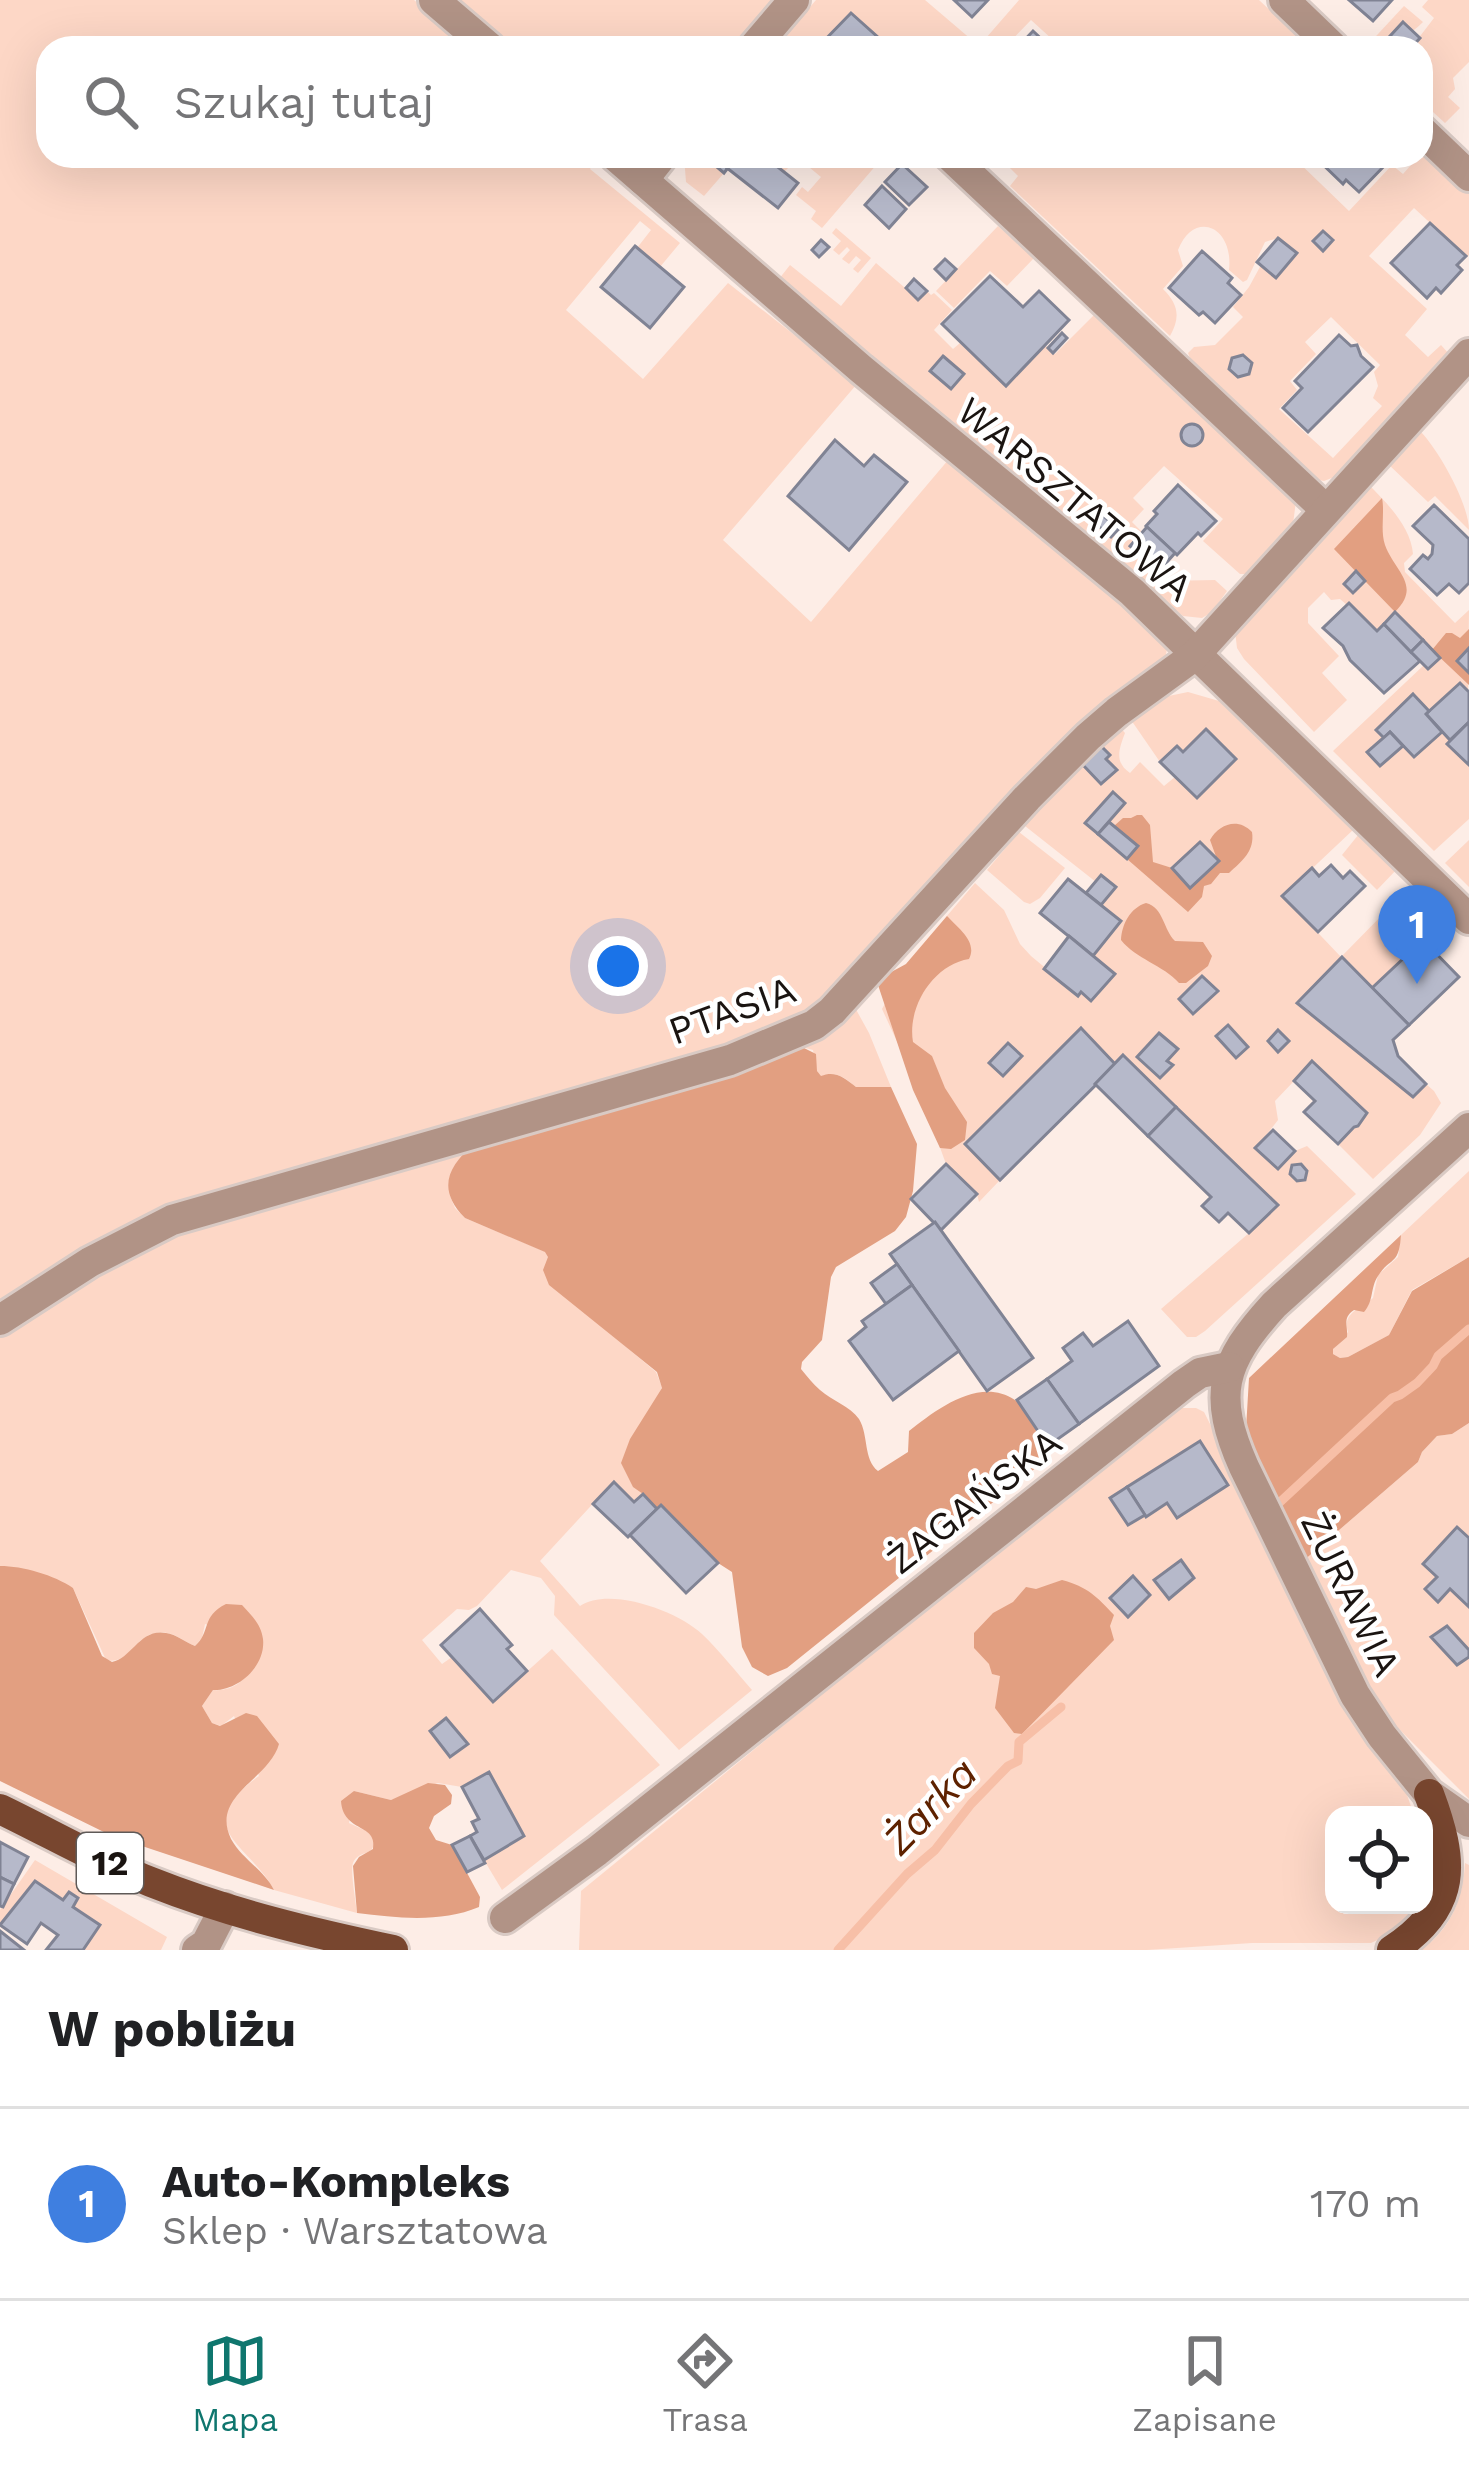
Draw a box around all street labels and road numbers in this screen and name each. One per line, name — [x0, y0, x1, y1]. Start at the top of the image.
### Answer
street label: WARSZTATOWA — [948, 388, 1202, 610]
street label: PTASIA — [662, 966, 802, 1054]
street label: ŻAGAŃSKA — [878, 1419, 1070, 1583]
street label: ŻURAWIA — [1292, 1505, 1410, 1683]
road number: 12 — [77, 1833, 143, 1893]

